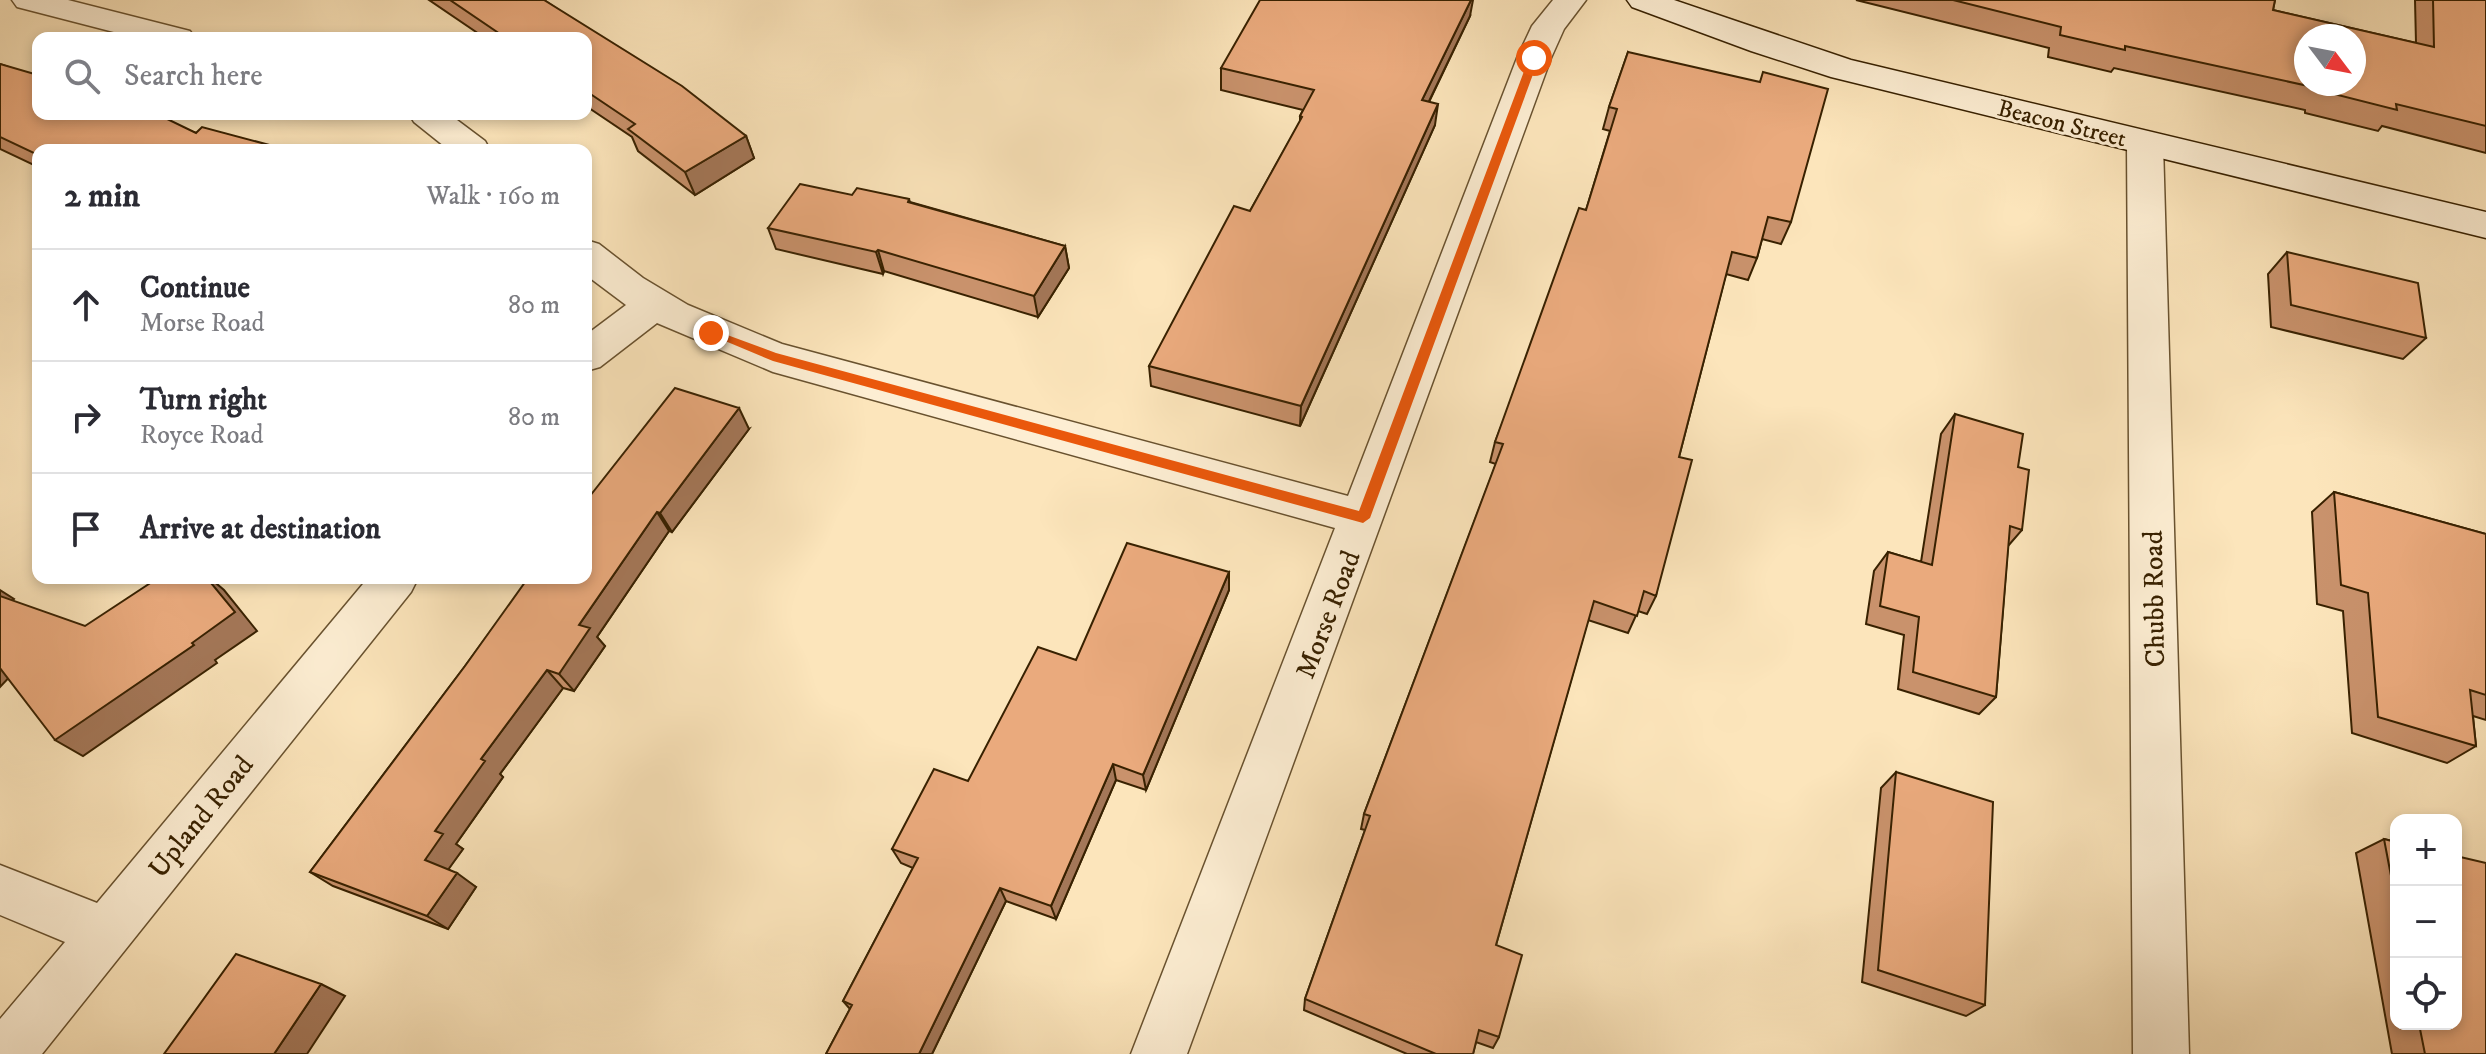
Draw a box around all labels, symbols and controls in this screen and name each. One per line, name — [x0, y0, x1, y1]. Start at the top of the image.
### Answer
north arrow — [2294, 24, 2366, 96]
search box — [32, 32, 592, 120]
route start — [1516, 40, 1552, 76]
icon: search — [60, 54, 104, 98]
text: Search here — [124, 58, 263, 95]
street label: Beacon Street — [1994, 93, 2130, 155]
text: 2 min — [64, 175, 140, 217]
text: Walk · 160 m — [427, 180, 560, 213]
text: Continue — [140, 270, 250, 307]
icon: ahead — [64, 283, 108, 327]
text: 80 m — [508, 289, 560, 322]
text: Morse Road — [140, 307, 264, 340]
route end — [693, 315, 729, 351]
text: Turn right — [140, 382, 267, 419]
icon: right — [64, 395, 108, 439]
text: 80 m — [508, 401, 560, 434]
text: Royce Road — [140, 419, 263, 452]
icon: arrive — [64, 507, 108, 551]
text: Arrive at destination — [140, 511, 381, 548]
street label: Chubb Road — [2136, 530, 2173, 668]
street label: Morse Road — [1288, 546, 1369, 683]
street label: Upland Road — [141, 748, 261, 885]
map controls — [2390, 814, 2462, 1030]
button: + — [2390, 814, 2462, 886]
button: − — [2390, 886, 2462, 958]
button: locate — [2390, 958, 2462, 1030]

